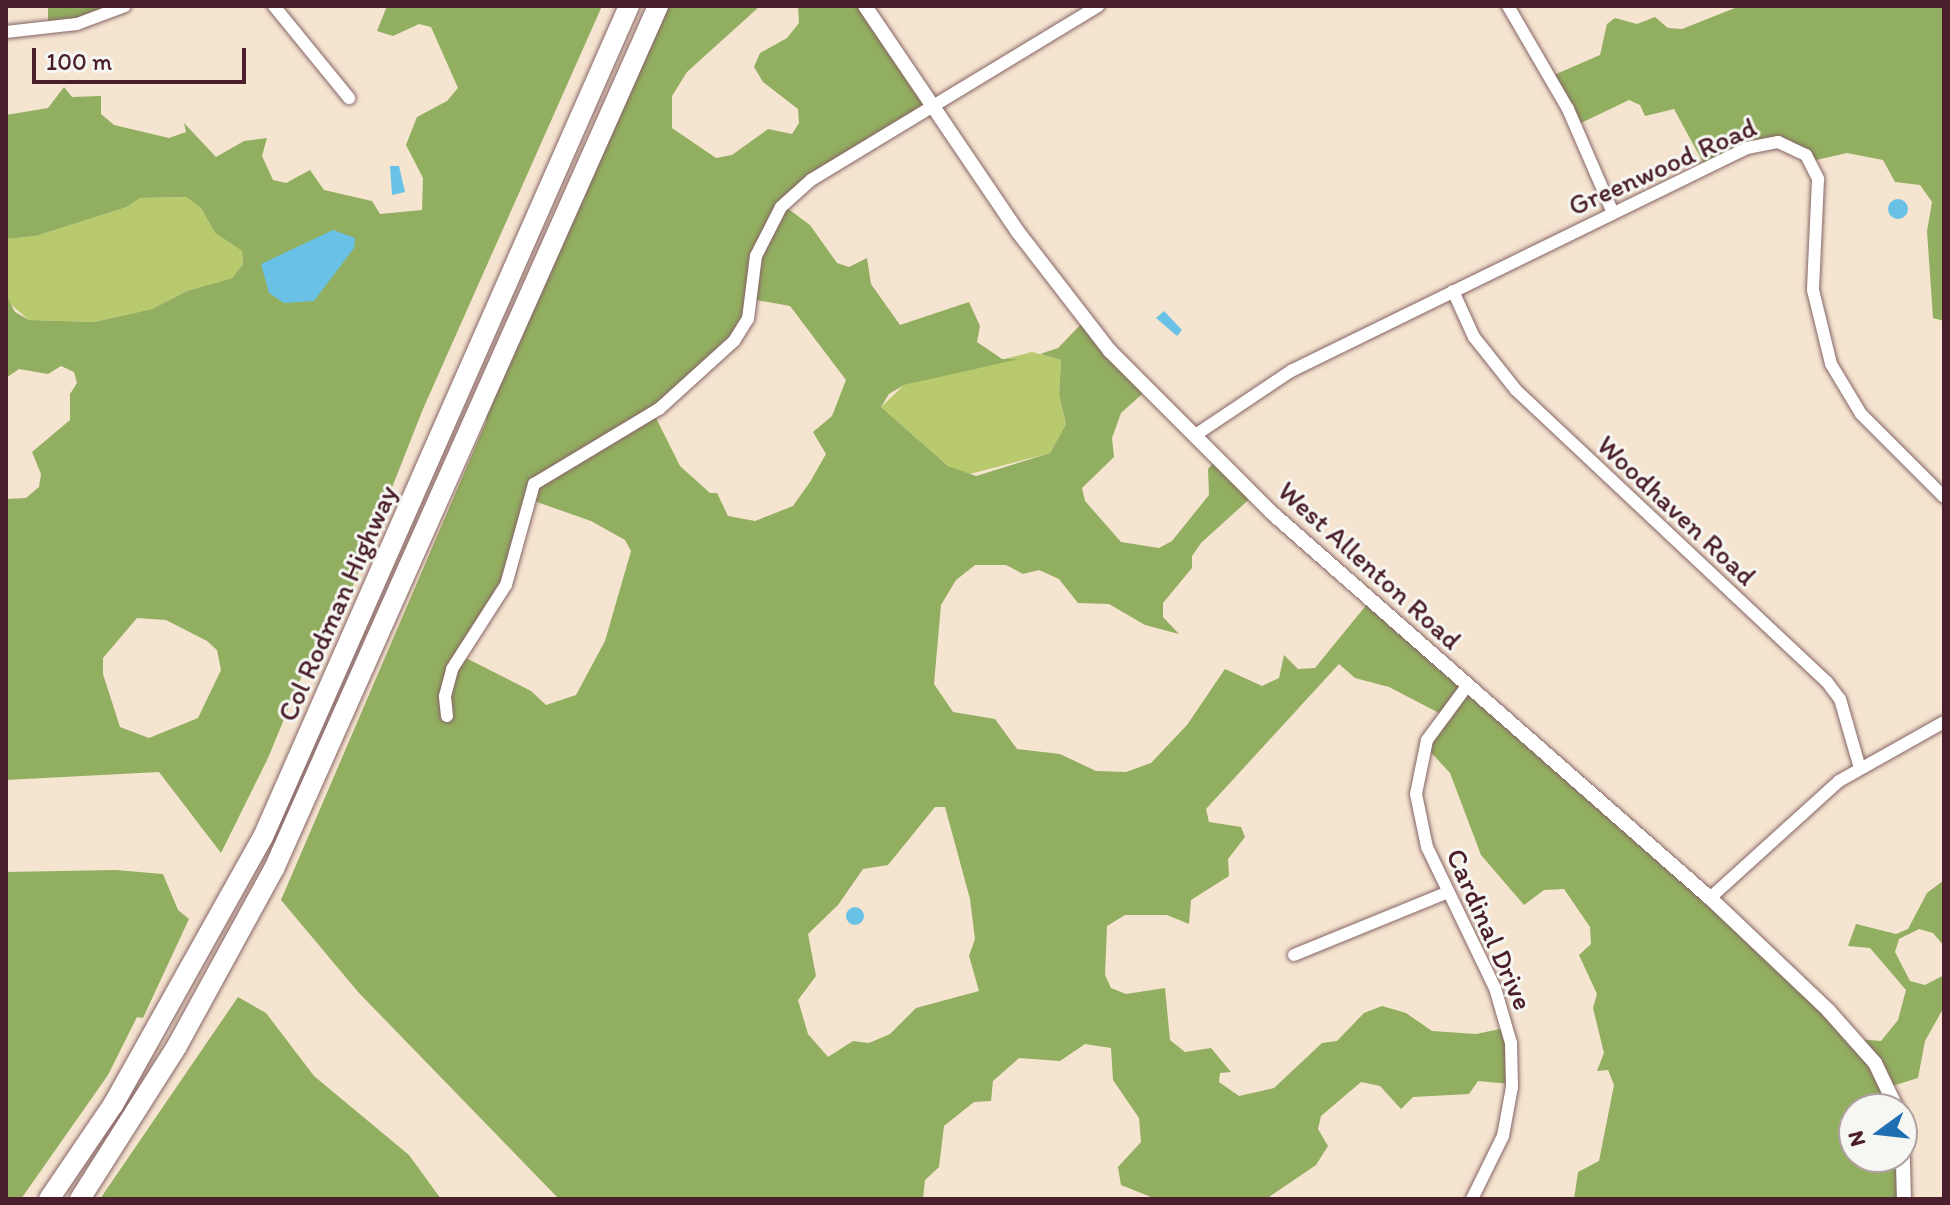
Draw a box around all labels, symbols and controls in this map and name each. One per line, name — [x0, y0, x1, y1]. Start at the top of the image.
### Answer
scale bar — [36, 32, 250, 82]
text: 100 m — [46, 47, 112, 76]
street label: Greenwood Road — [1563, 110, 1761, 222]
street label: Woodhaven Road — [1591, 428, 1763, 592]
street label: West Allenton Road — [1271, 474, 1469, 656]
street label: Col Rodman Highway — [270, 481, 404, 725]
street label: Cardinal Drive — [1439, 843, 1541, 1015]
north arrow — [1838, 1093, 1918, 1173]
text: N — [1841, 1128, 1871, 1150]

